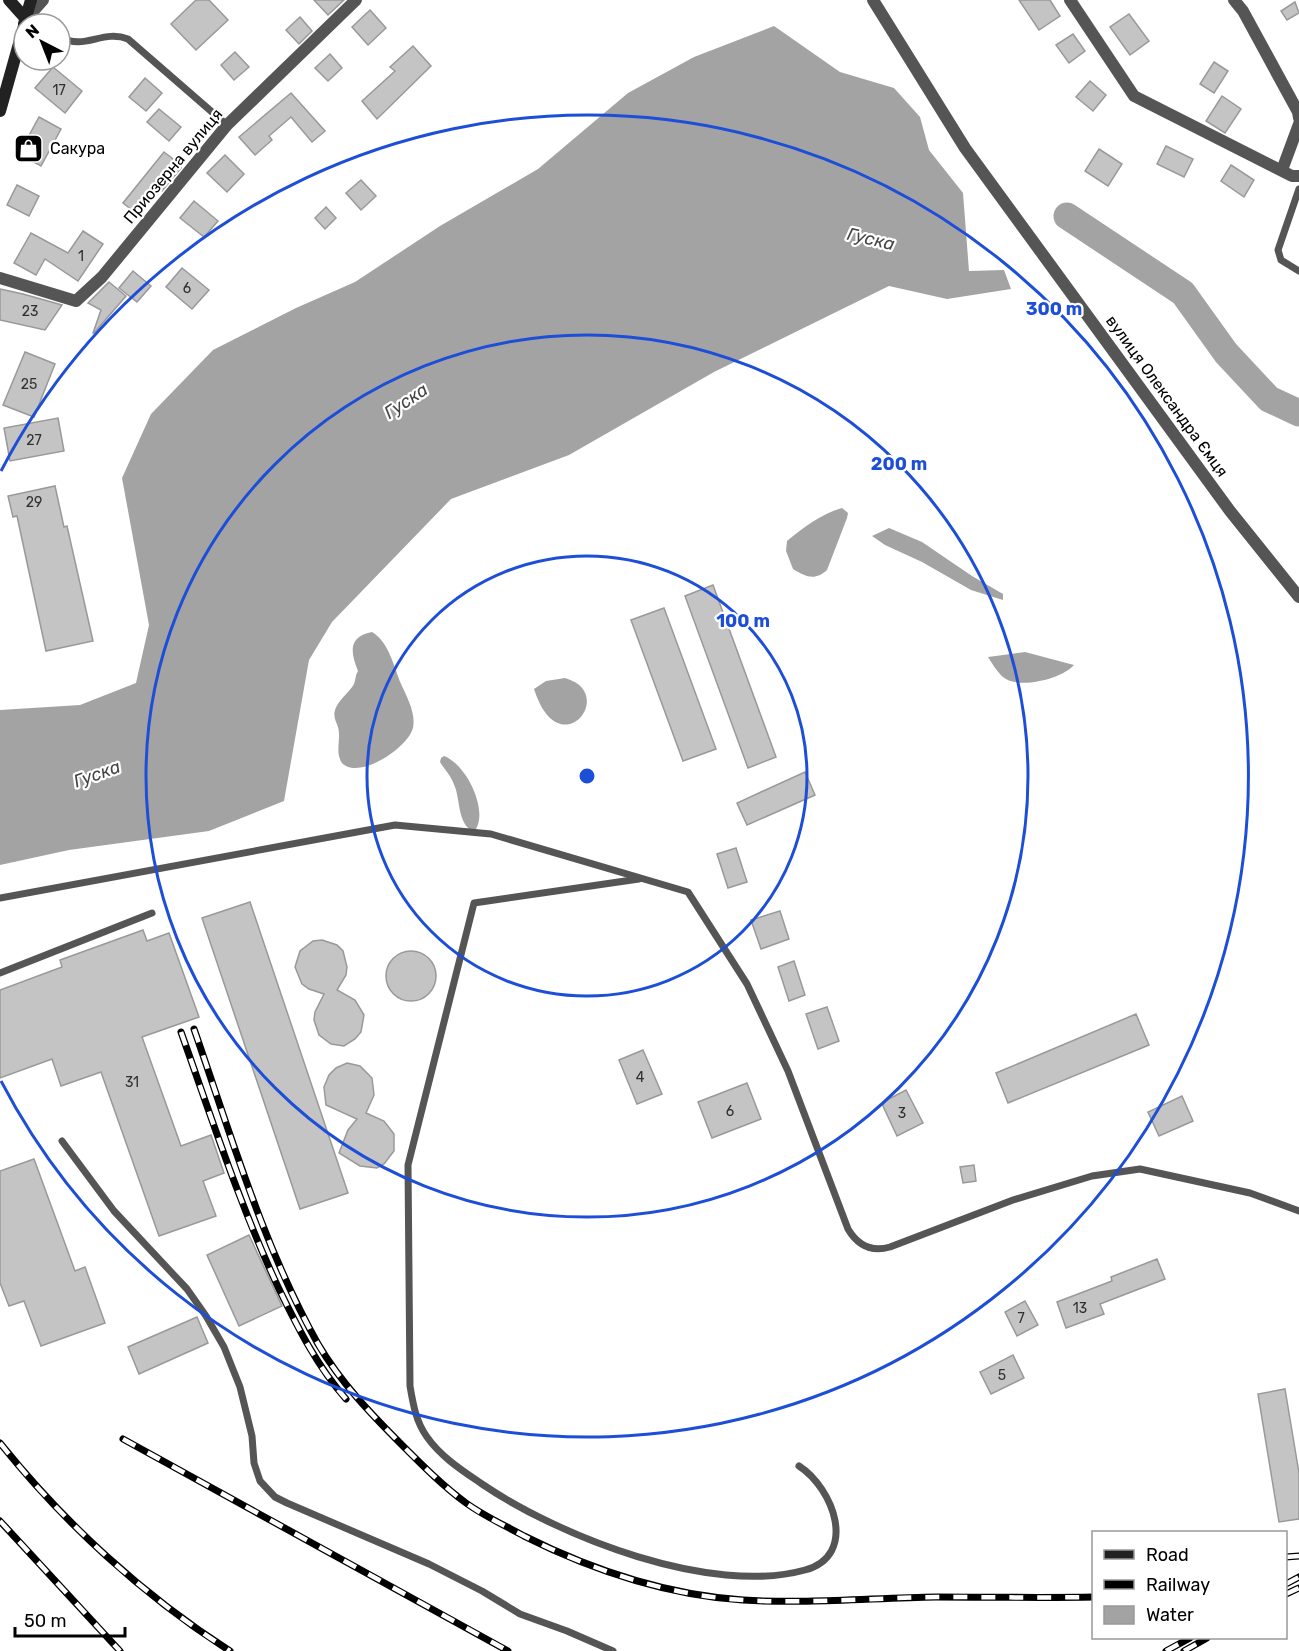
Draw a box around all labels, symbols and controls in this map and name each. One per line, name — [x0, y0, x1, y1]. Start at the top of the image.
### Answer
north arrow — [12, 12, 72, 72]
text: N — [22, 20, 43, 42]
house number: 17 — [52, 82, 66, 99]
street label: Приозерна вулиця — [119, 105, 227, 227]
shop icon: Сакура — [13, 132, 45, 164]
place label: Сакура — [50, 139, 105, 158]
water label: Гуска — [845, 223, 897, 255]
house number: 1 — [78, 248, 84, 265]
house number: 6 — [183, 280, 191, 297]
text: 300 m — [1026, 298, 1082, 320]
house number: 23 — [22, 303, 38, 320]
street label: вулиця Олександра Ємця — [1102, 312, 1232, 480]
house number: 25 — [21, 376, 37, 393]
water label: Гуска — [380, 378, 432, 424]
house number: 27 — [26, 432, 42, 449]
text: 200 m — [871, 453, 927, 475]
house number: 29 — [26, 494, 42, 511]
text: 100 m — [716, 610, 770, 632]
water label: Гуска — [71, 755, 124, 793]
centre of rings — [577, 766, 597, 786]
house number: 4 — [636, 1069, 645, 1086]
house number: 31 — [125, 1074, 139, 1091]
house number: 6 — [726, 1103, 734, 1120]
house number: 3 — [898, 1105, 906, 1122]
house number: 13 — [1073, 1300, 1087, 1317]
house number: 7 — [1017, 1310, 1025, 1327]
house number: 5 — [998, 1367, 1006, 1384]
legend — [1092, 1531, 1287, 1639]
text: Road — [1146, 1544, 1189, 1566]
text: Railway — [1146, 1574, 1210, 1596]
scale bar — [15, 1600, 124, 1638]
text: Water — [1146, 1604, 1194, 1626]
text: 50 m — [24, 1610, 67, 1632]

